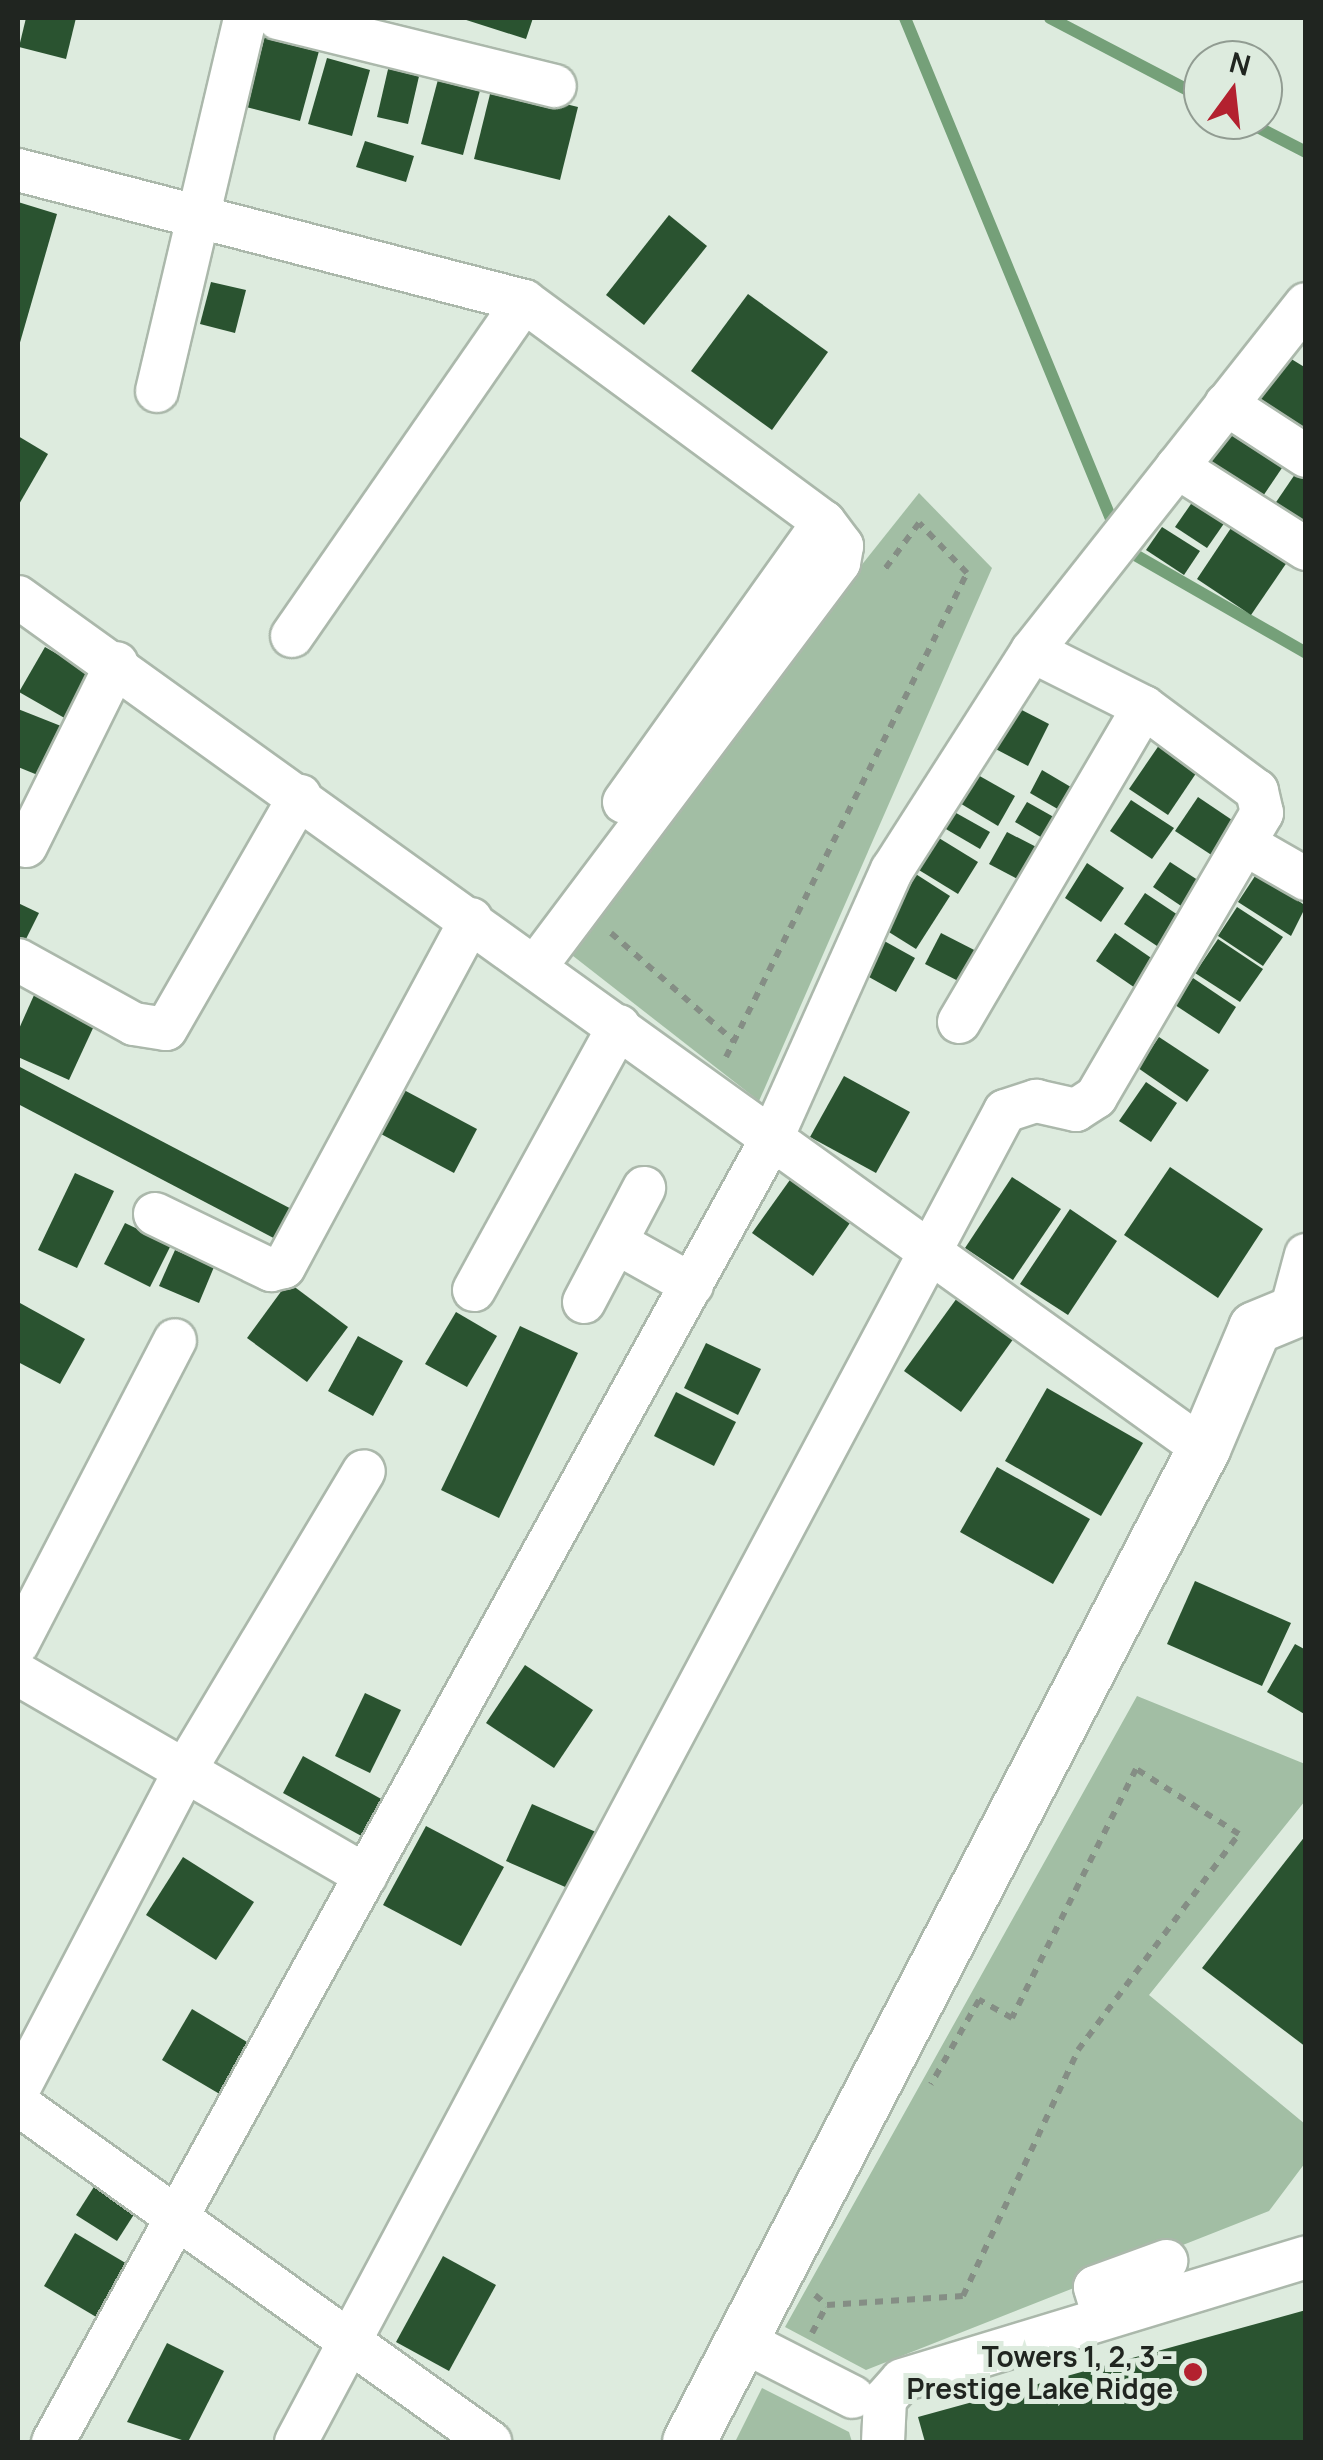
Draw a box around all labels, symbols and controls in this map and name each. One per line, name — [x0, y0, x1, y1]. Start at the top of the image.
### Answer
north arrow — [1183, 40, 1283, 140]
text: N — [1226, 42, 1255, 84]
place label: Towers 1, 2, 3 - Prestige Lake Ridge — [907, 2339, 1173, 2405]
marker: Towers 1, 2, 3 - Prestige Lake Ridge — [1182, 2361, 1204, 2383]

